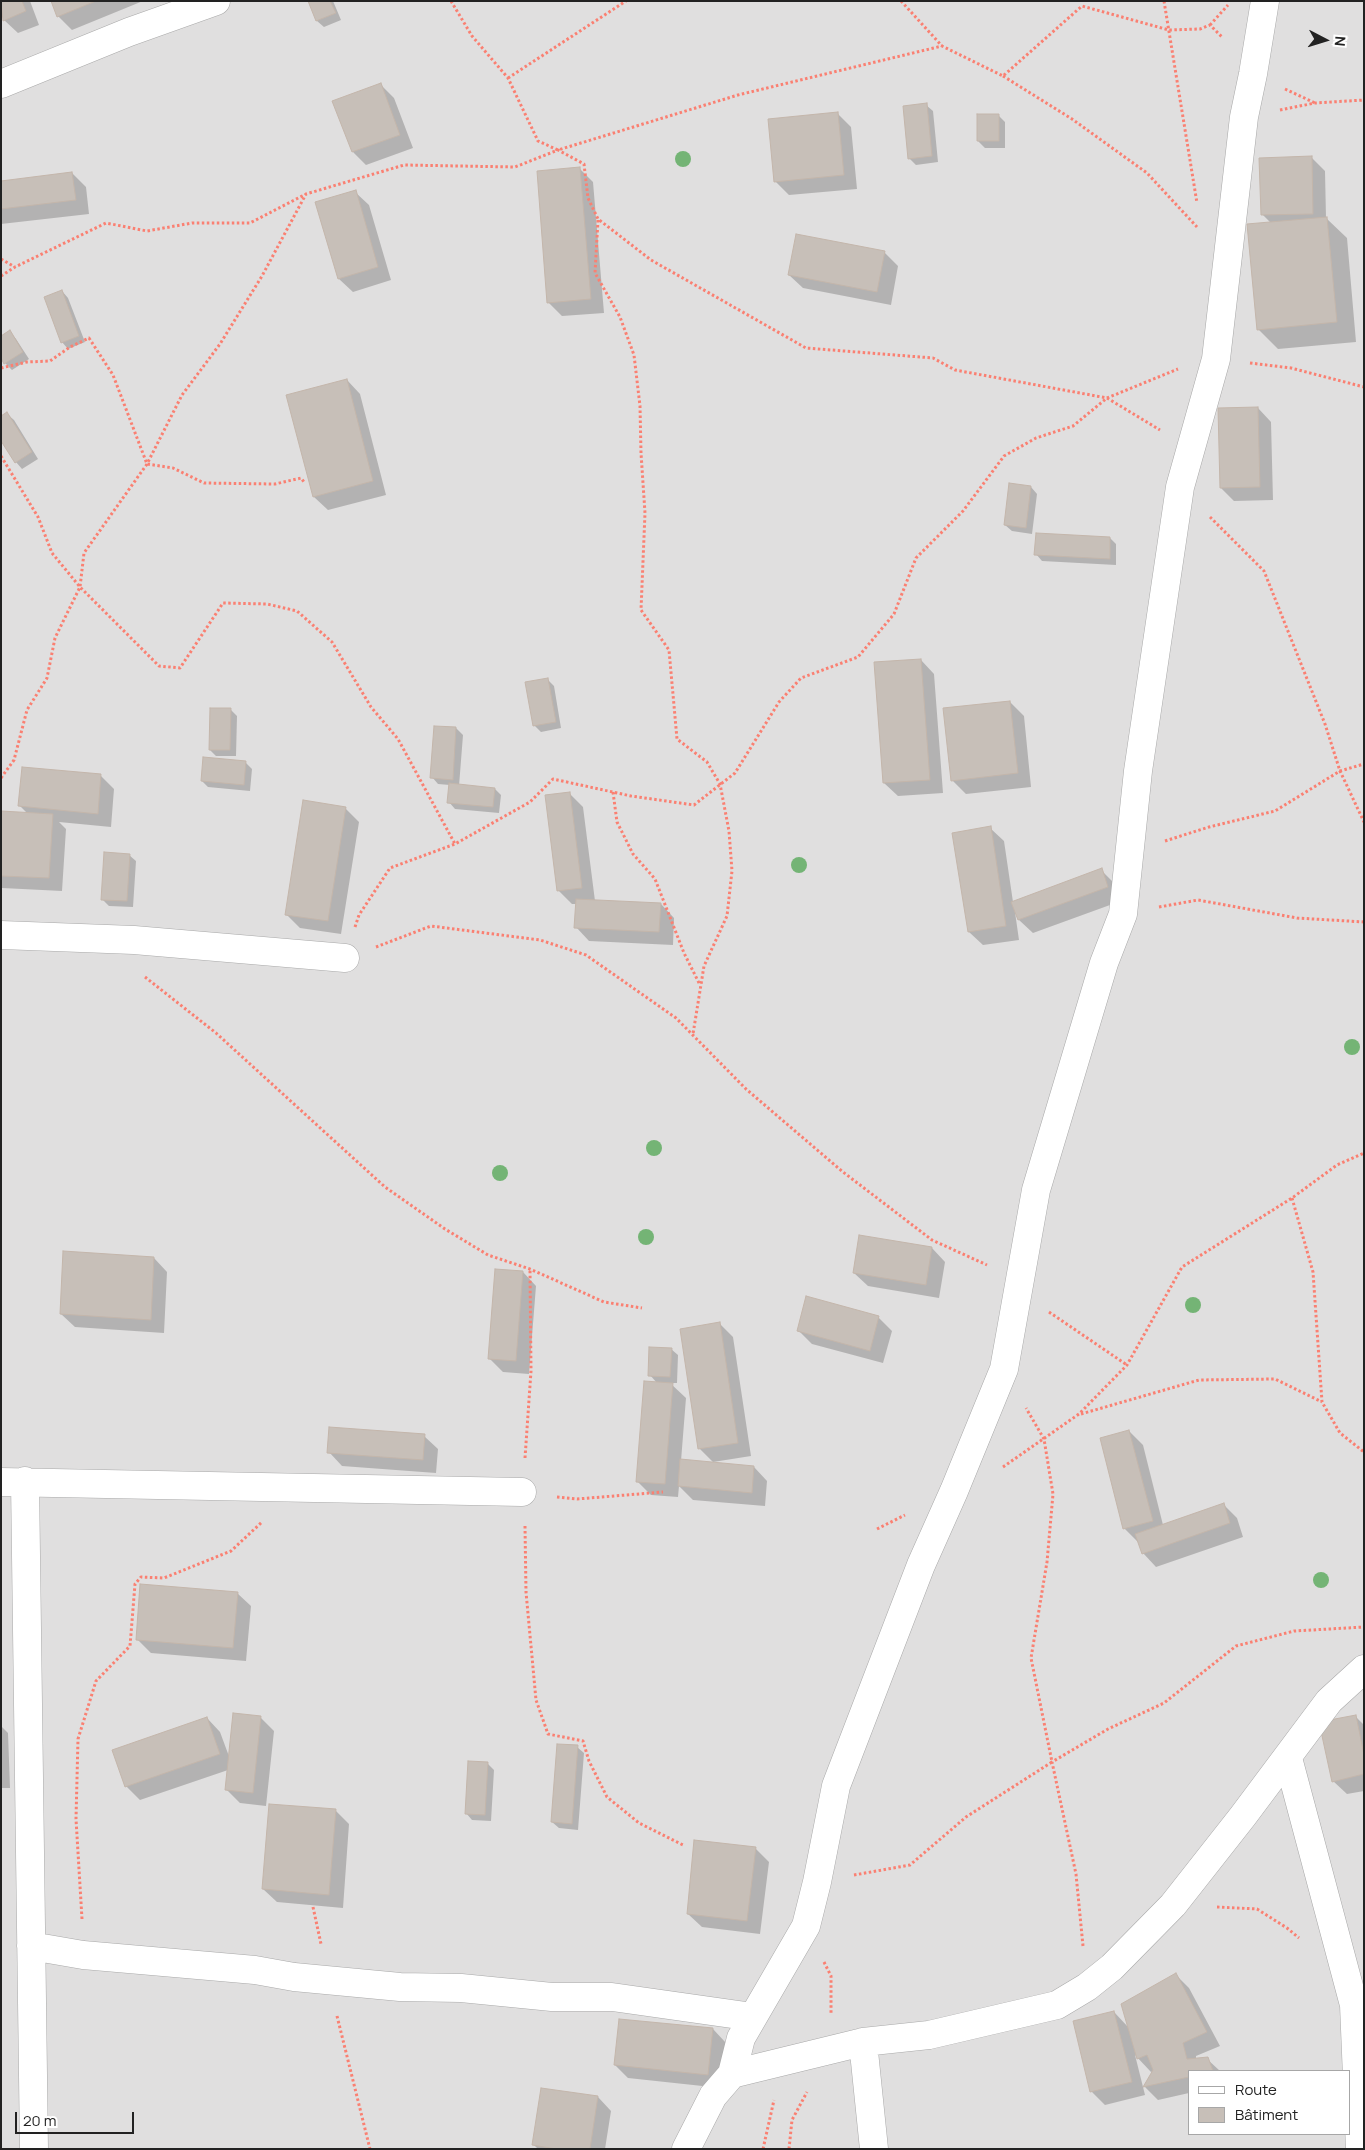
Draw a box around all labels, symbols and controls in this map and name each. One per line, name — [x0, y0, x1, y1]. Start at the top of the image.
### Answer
north arrow — [1300, 15, 1350, 65]
text: N — [1331, 36, 1350, 47]
legend — [1188, 2070, 1350, 2135]
text: Route — [1235, 2079, 1277, 2100]
scale bar — [18, 2102, 136, 2134]
text: Bâtiment — [1235, 2104, 1298, 2125]
text: 20 m — [23, 2110, 56, 2131]

